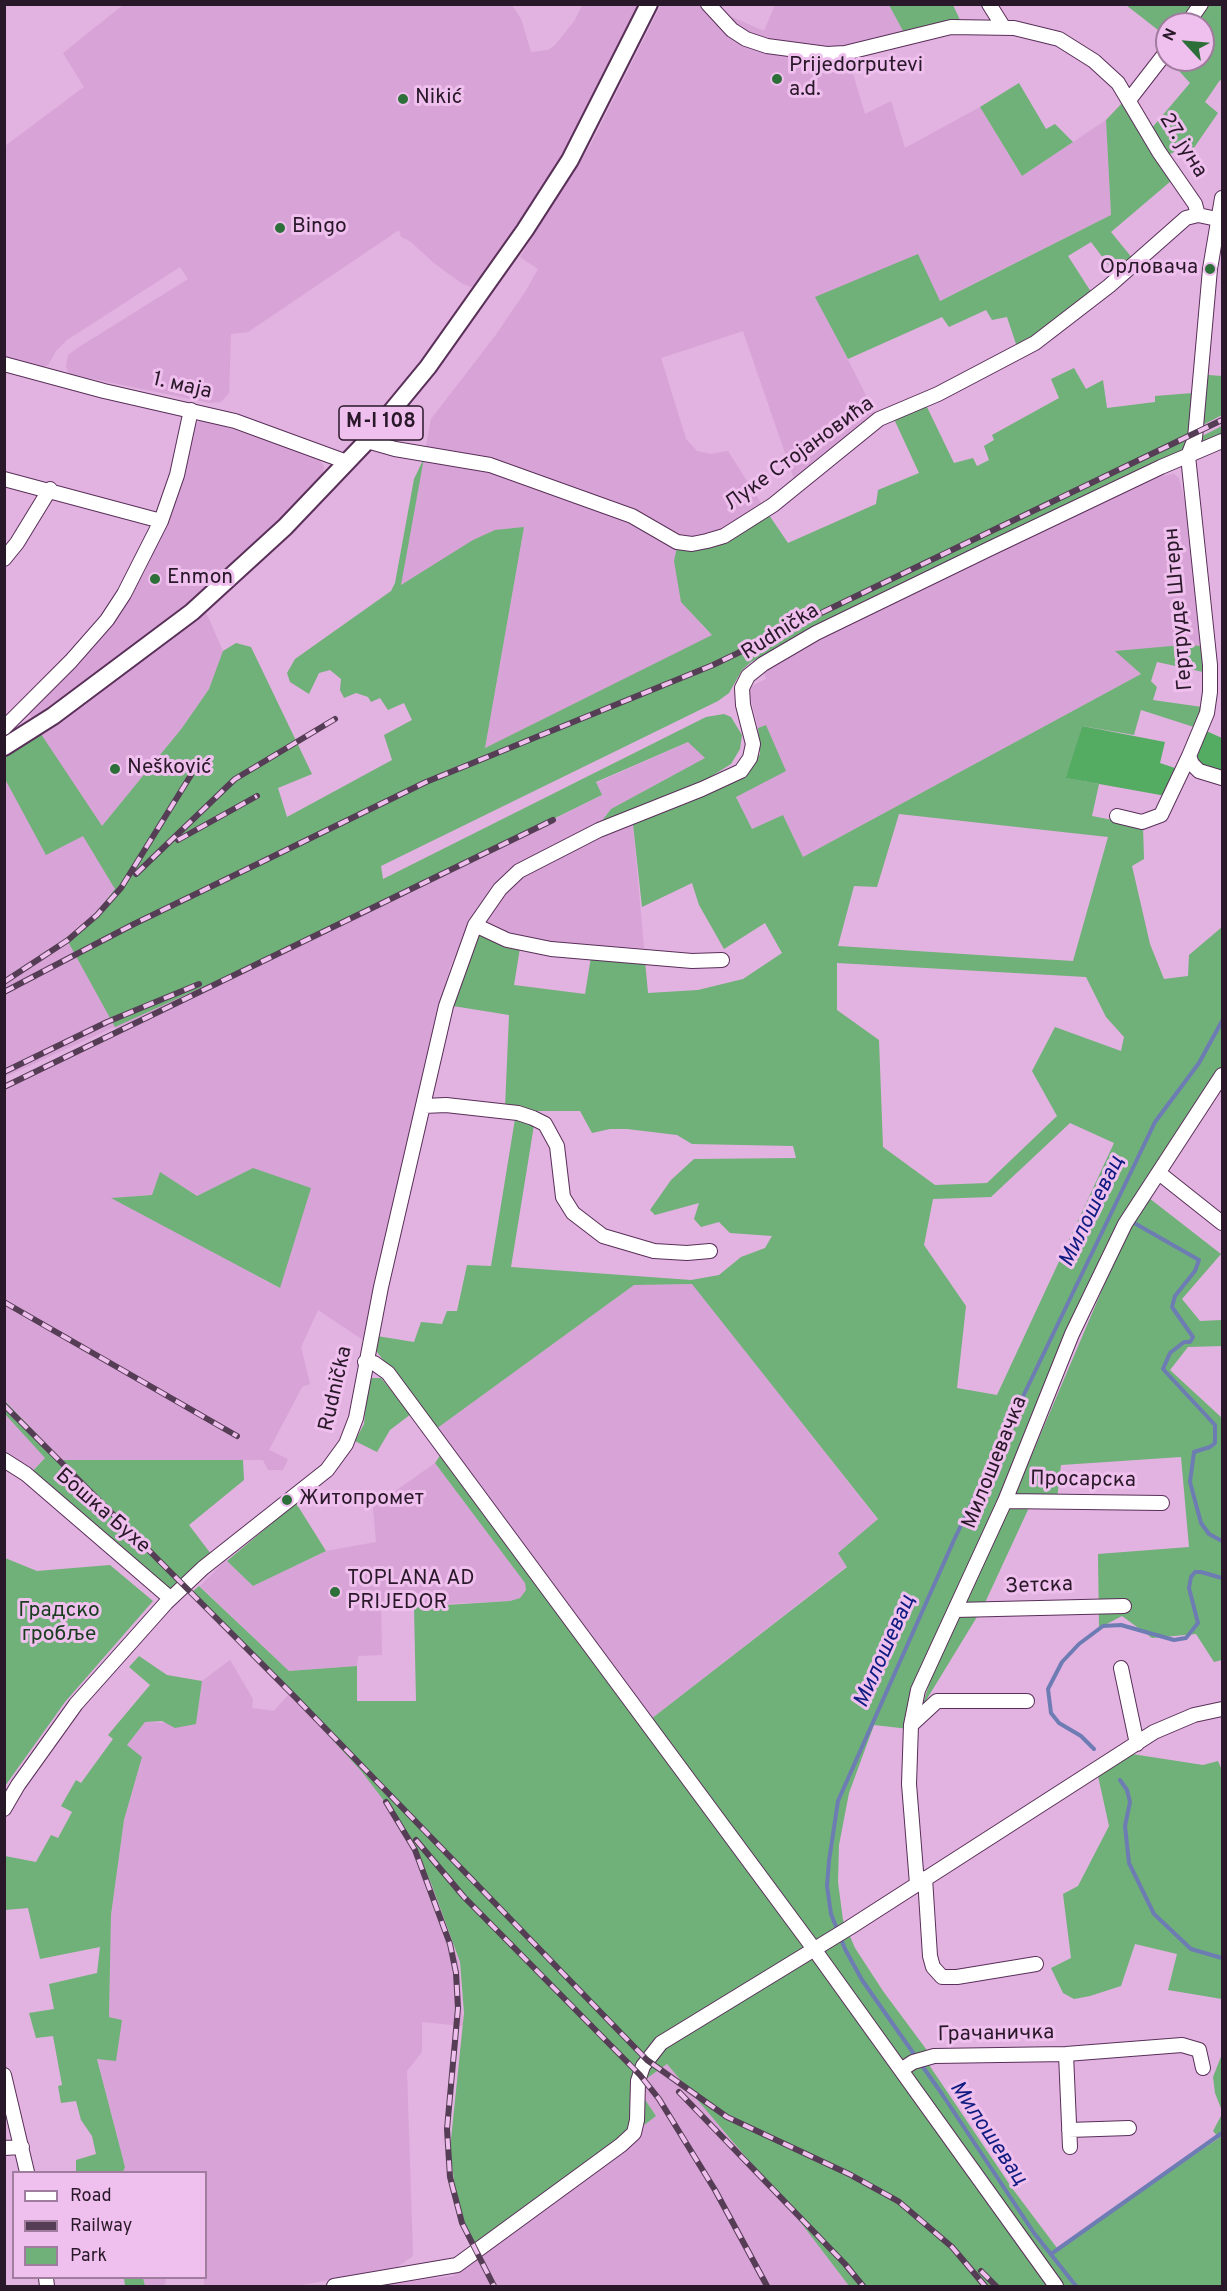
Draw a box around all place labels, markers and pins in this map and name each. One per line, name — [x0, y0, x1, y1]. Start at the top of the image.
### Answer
place label: Prijedorputevi a.d. — [789, 54, 923, 104]
marker: Prijedorputevi a.d. — [770, 72, 784, 86]
place label: Nikić — [415, 86, 462, 112]
marker: Nikić — [396, 92, 410, 106]
place label: Bingo — [292, 215, 347, 241]
marker: Bingo — [273, 221, 287, 235]
place label: Орловача — [1100, 256, 1198, 282]
marker: Орловача — [1203, 262, 1217, 276]
place label: Enmon — [167, 566, 233, 592]
marker: Enmon — [148, 572, 162, 586]
place label: Nešković — [127, 756, 212, 782]
marker: Nešković — [108, 762, 122, 776]
place label: Житопромет — [299, 1487, 424, 1513]
marker: Житопромет — [280, 1493, 294, 1507]
place label: TOPLANA AD PRIJEDOR — [347, 1567, 475, 1617]
marker: TOPLANA AD PRIJEDOR — [328, 1585, 342, 1599]

